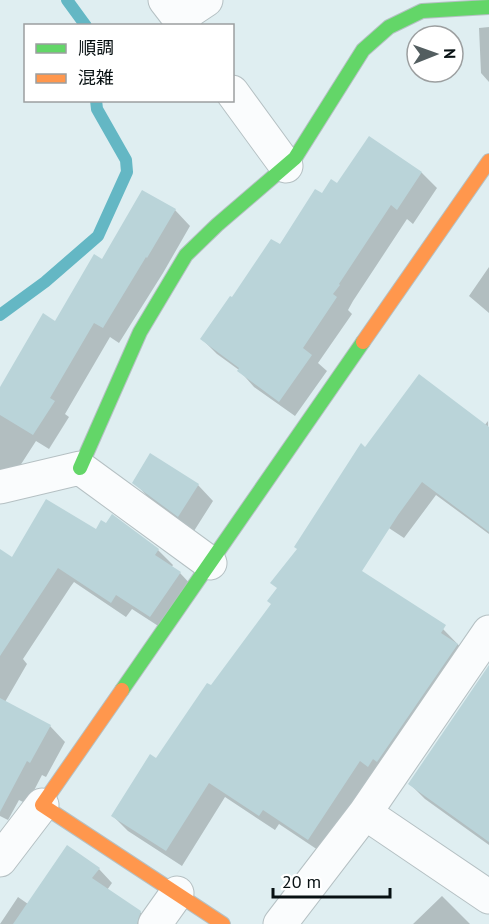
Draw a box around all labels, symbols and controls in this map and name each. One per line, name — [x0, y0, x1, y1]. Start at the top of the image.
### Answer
legend — [24, 24, 234, 102]
north arrow — [405, 24, 465, 84]
text: 順調 — [78, 36, 114, 59]
text: N — [440, 48, 460, 59]
text: 混雑 — [78, 66, 114, 89]
scale bar — [273, 861, 390, 899]
text: 20 m — [282, 870, 321, 893]

